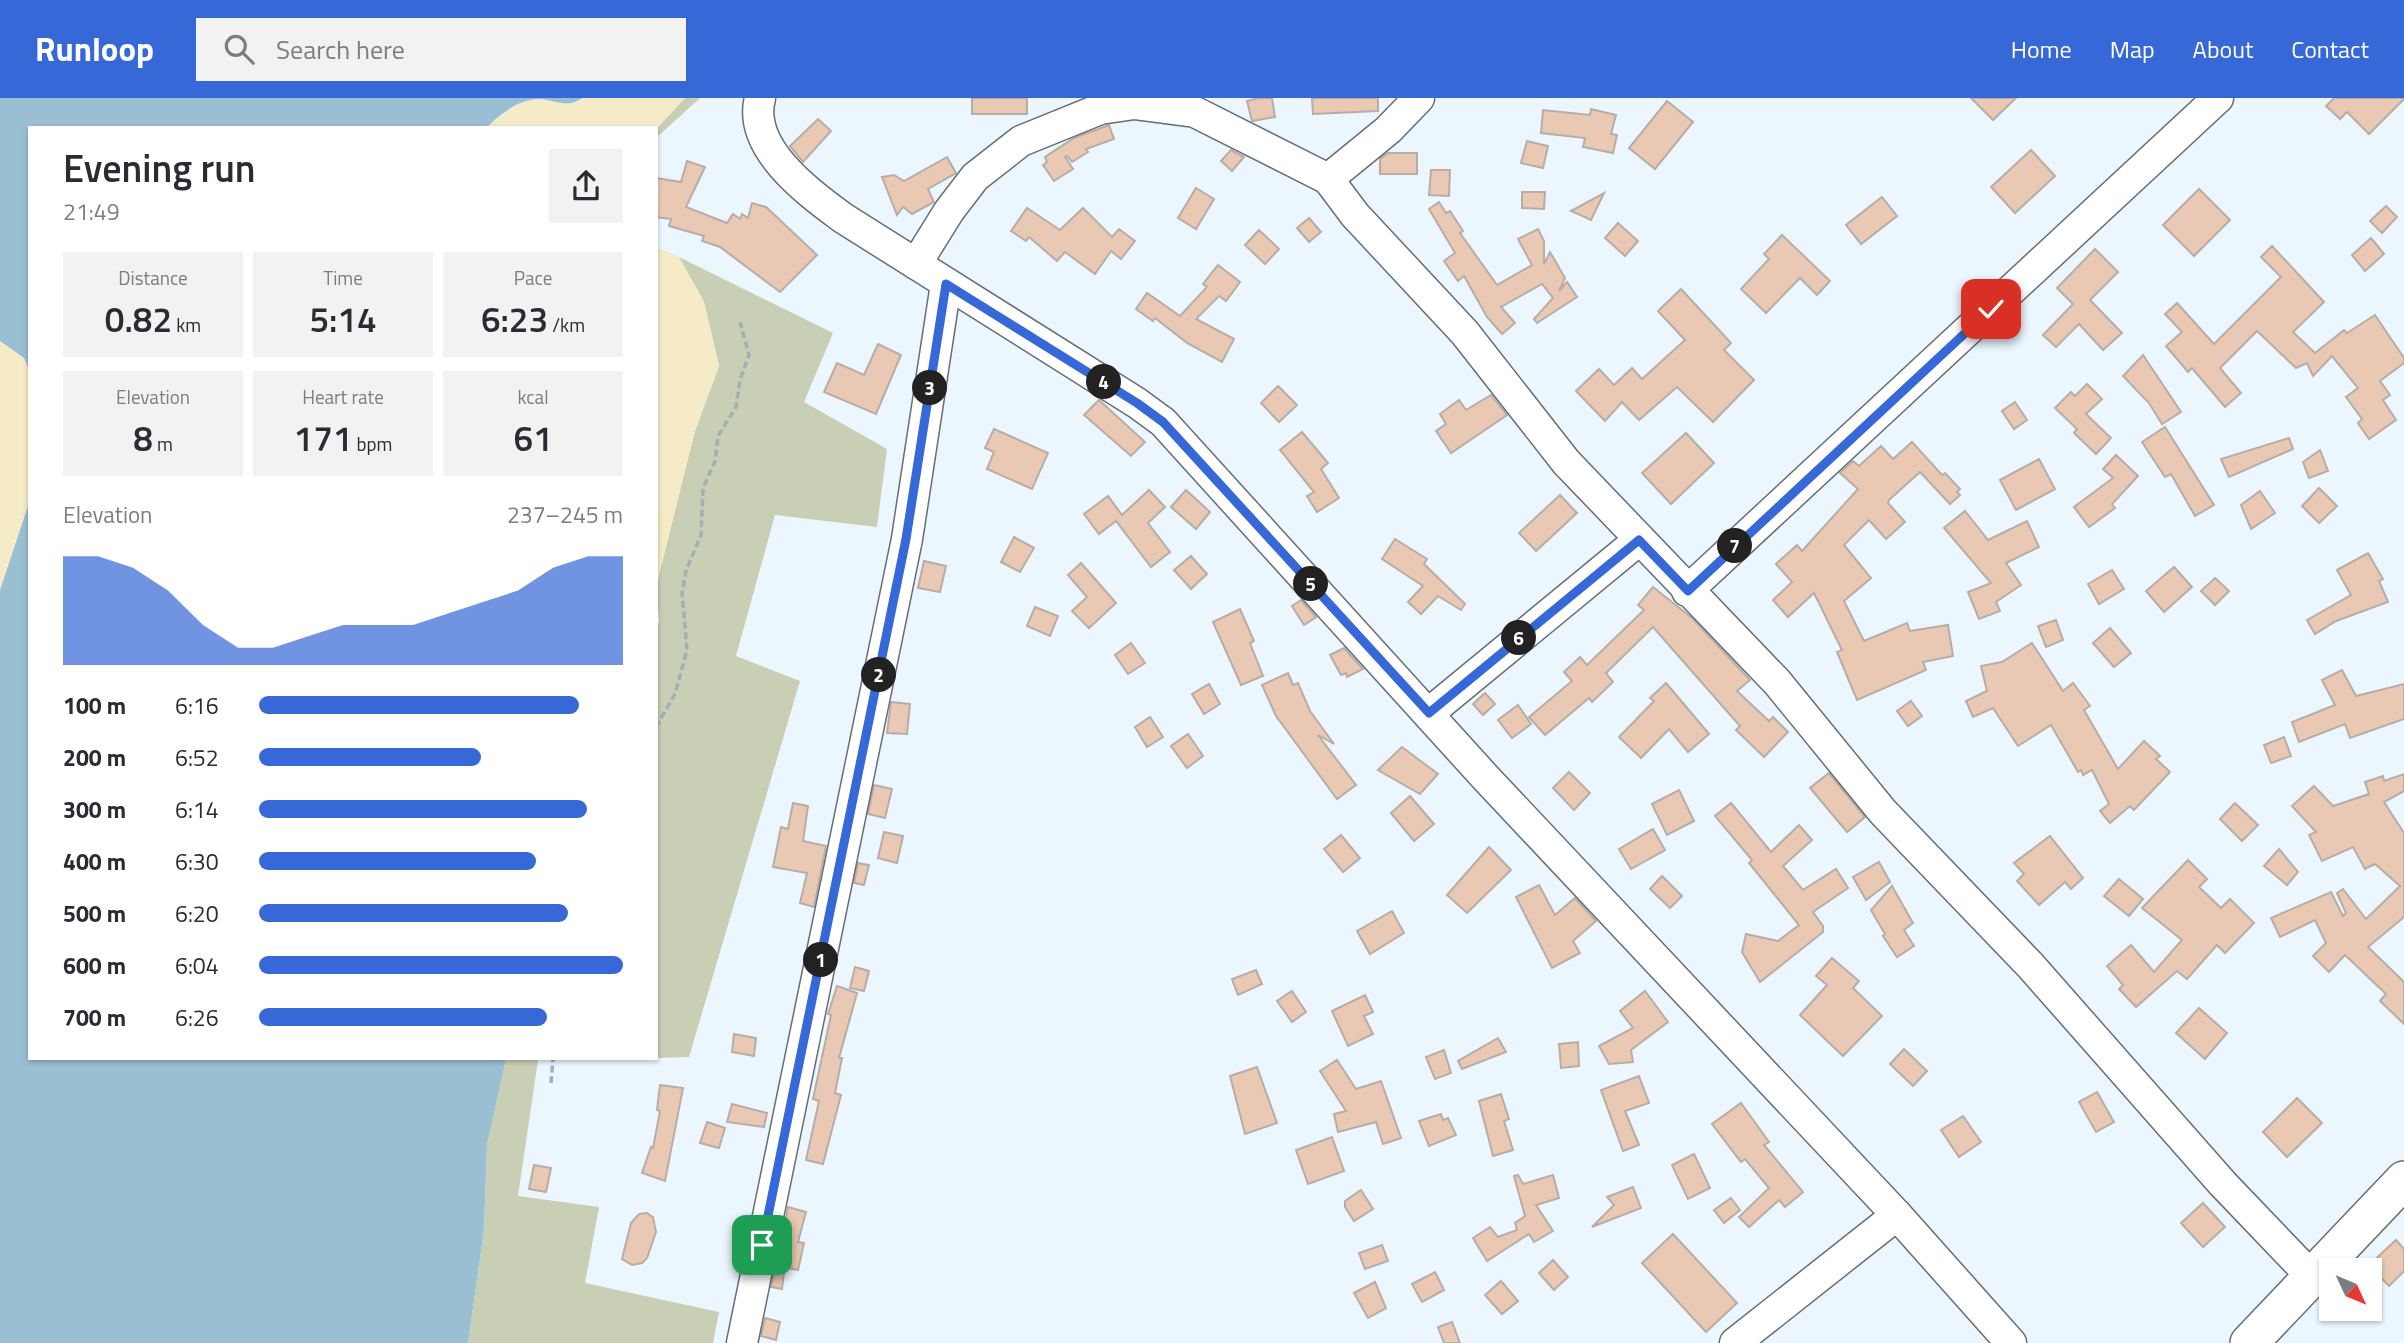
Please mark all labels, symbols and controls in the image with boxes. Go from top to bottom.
search box [196,18,686,81]
text: Runloop [35,24,154,74]
icon: search [220,30,258,68]
text: Search here [276,30,405,69]
text: Home [2011,31,2072,67]
text: Map [2110,31,2155,67]
text: About [2193,31,2253,67]
text: Contact [2291,31,2369,67]
text: Evening run [63,139,256,197]
button: share [549,149,623,223]
text: 21:49 [63,194,120,229]
text: Distance [118,263,188,292]
text: Time [323,263,363,292]
text: Pace [514,263,552,292]
pin [1961,279,2021,339]
icon: check [1972,290,2010,328]
text: 0.82 [105,292,172,346]
text: 5:14 [309,292,377,346]
text: 6:23 [481,292,548,346]
text: km [172,310,201,339]
text: /km [548,310,585,339]
pin: 4 [1086,364,1122,400]
text: 4 [1098,367,1109,396]
pin: 3 [912,370,948,406]
text: 3 [924,373,935,402]
text: Elevation [116,382,190,411]
text: Heart rate [302,382,384,411]
text: kcal [517,382,549,411]
text: 8 [133,411,153,465]
text: 171 [294,411,352,465]
text: 61 [513,411,553,465]
text: m [153,429,173,458]
text: bpm [352,429,392,458]
text: Elevation [63,497,152,532]
text: 237–245 m [507,497,623,532]
pin: 7 [1718,528,1752,564]
text: 7 [1729,531,1740,560]
pin: 5 [1294,566,1328,602]
text: 5 [1305,569,1316,598]
pin: 6 [1502,620,1536,656]
text: 6 [1513,623,1524,652]
pin: 2 [862,658,896,692]
text: 2 [873,660,884,689]
text: 100 m [63,688,126,723]
text: 6:16 [175,688,219,723]
text: 200 m [63,740,126,775]
text: 6:52 [175,740,219,775]
text: 300 m [63,792,126,827]
text: 6:14 [175,792,219,827]
text: 400 m [63,844,126,879]
text: 6:30 [175,844,219,879]
text: 500 m [63,896,126,931]
text: 6:20 [175,896,219,931]
pin: 1 [804,942,838,978]
text: 1 [815,945,826,974]
text: 600 m [63,948,126,983]
text: 6:04 [175,948,219,983]
text: 700 m [63,1000,126,1035]
text: 6:26 [175,1000,219,1035]
pin [732,1215,792,1275]
icon: arrive [743,1226,781,1264]
north arrow [2319,1258,2382,1321]
map controls [2319,1258,2382,1321]

